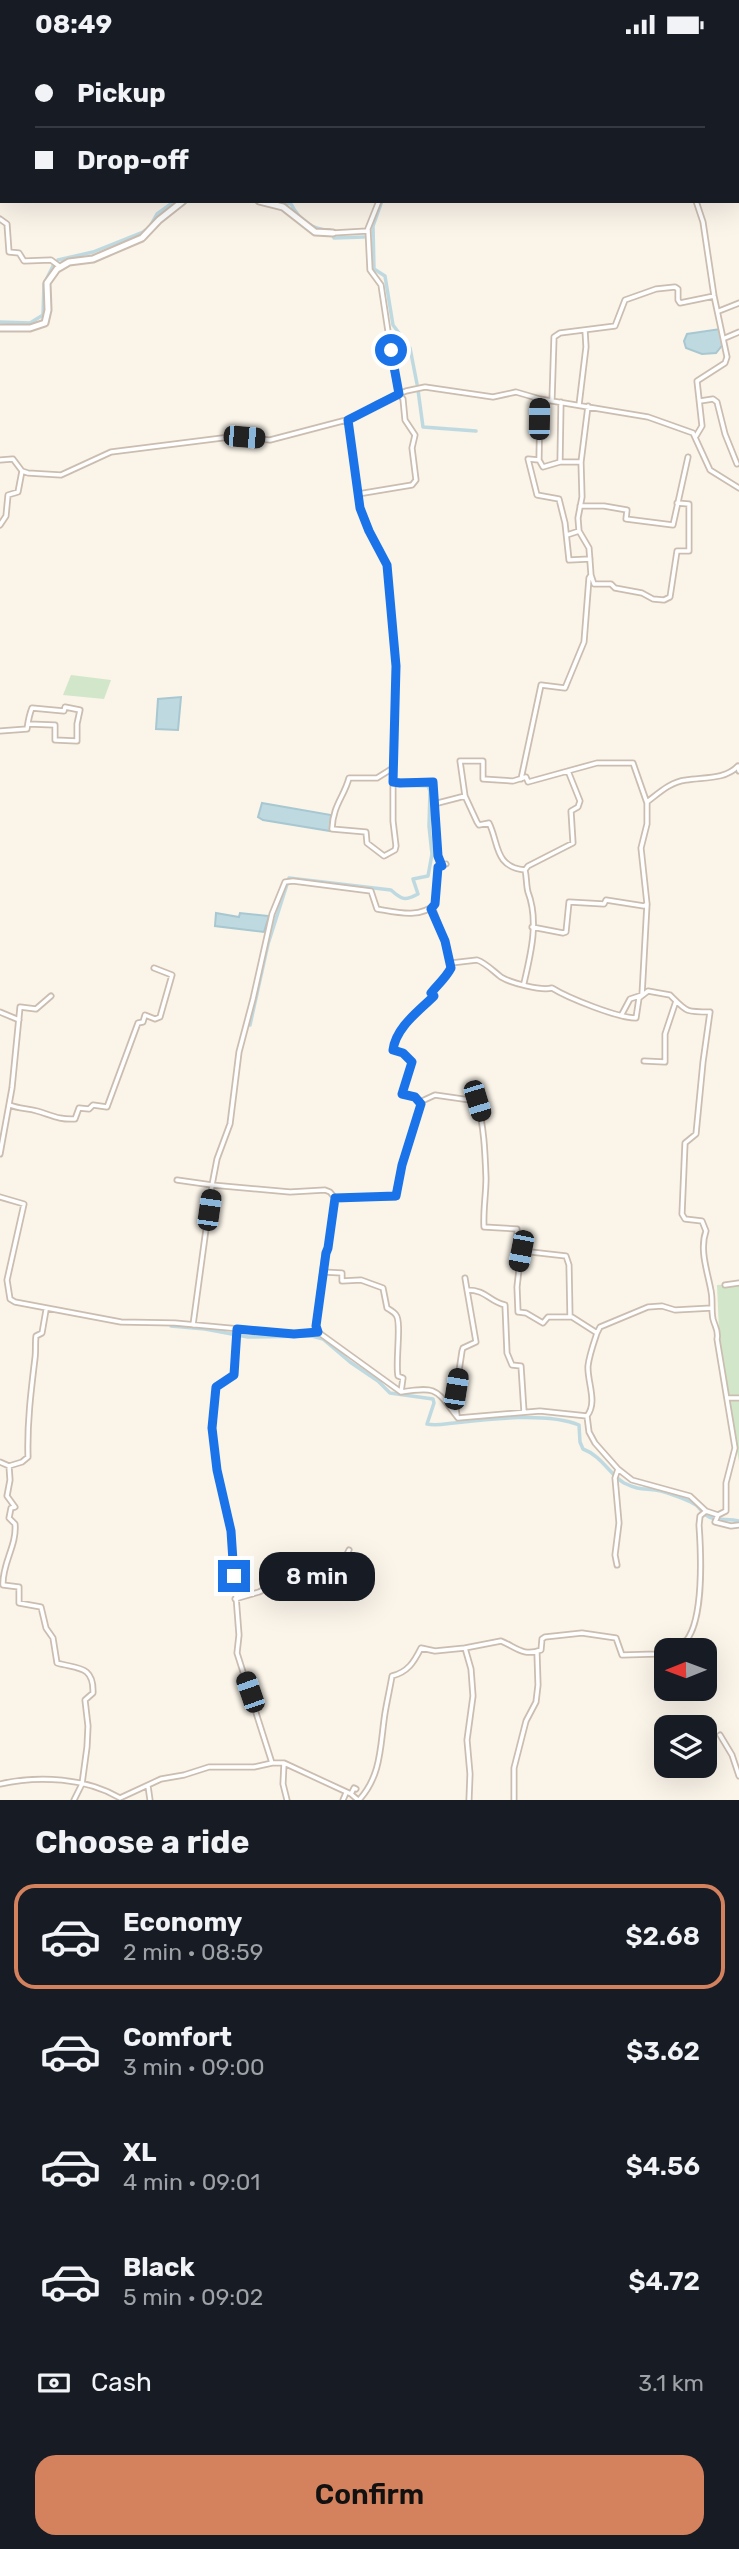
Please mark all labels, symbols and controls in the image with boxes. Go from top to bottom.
text: 08:49 [35,9,112,40]
text: Pickup [77,78,166,109]
text: Drop-off [77,145,189,176]
route start [375,334,407,366]
car [529,398,550,440]
car [223,425,266,449]
car [461,1078,494,1124]
car [196,1188,223,1232]
car [507,1228,536,1274]
car [443,1367,470,1411]
callout: 8 min [258,1551,374,1601]
route end [218,1560,250,1592]
text: 8 min [286,1562,348,1590]
north arrow [654,1638,718,1701]
map controls [654,1638,717,1778]
car [234,1669,267,1715]
button: layers [654,1715,717,1778]
text: Choose a ride [35,1823,249,1861]
icon: car [39,1905,102,1968]
text: Economy [123,1907,242,1938]
text: $2.68 [626,1921,700,1952]
text: 2 min · 08:59 [123,1938,263,1966]
icon: car [39,2020,102,2083]
text: Comfort [123,2022,232,2053]
text: $3.62 [626,2036,700,2067]
text: 3 min · 09:00 [123,2053,265,2081]
icon: car [39,2135,102,2198]
text: XL [123,2137,156,2168]
text: $4.56 [626,2151,700,2182]
text: 4 min · 09:01 [123,2168,260,2196]
icon: car [39,2250,102,2313]
text: Black [123,2252,195,2283]
text: $4.72 [628,2266,700,2297]
text: 5 min · 09:02 [123,2283,263,2311]
icon: cash [35,2364,73,2402]
text: Cash [91,2367,152,2398]
text: 3.1 km [638,2369,704,2397]
button: Confirm [35,2455,704,2535]

